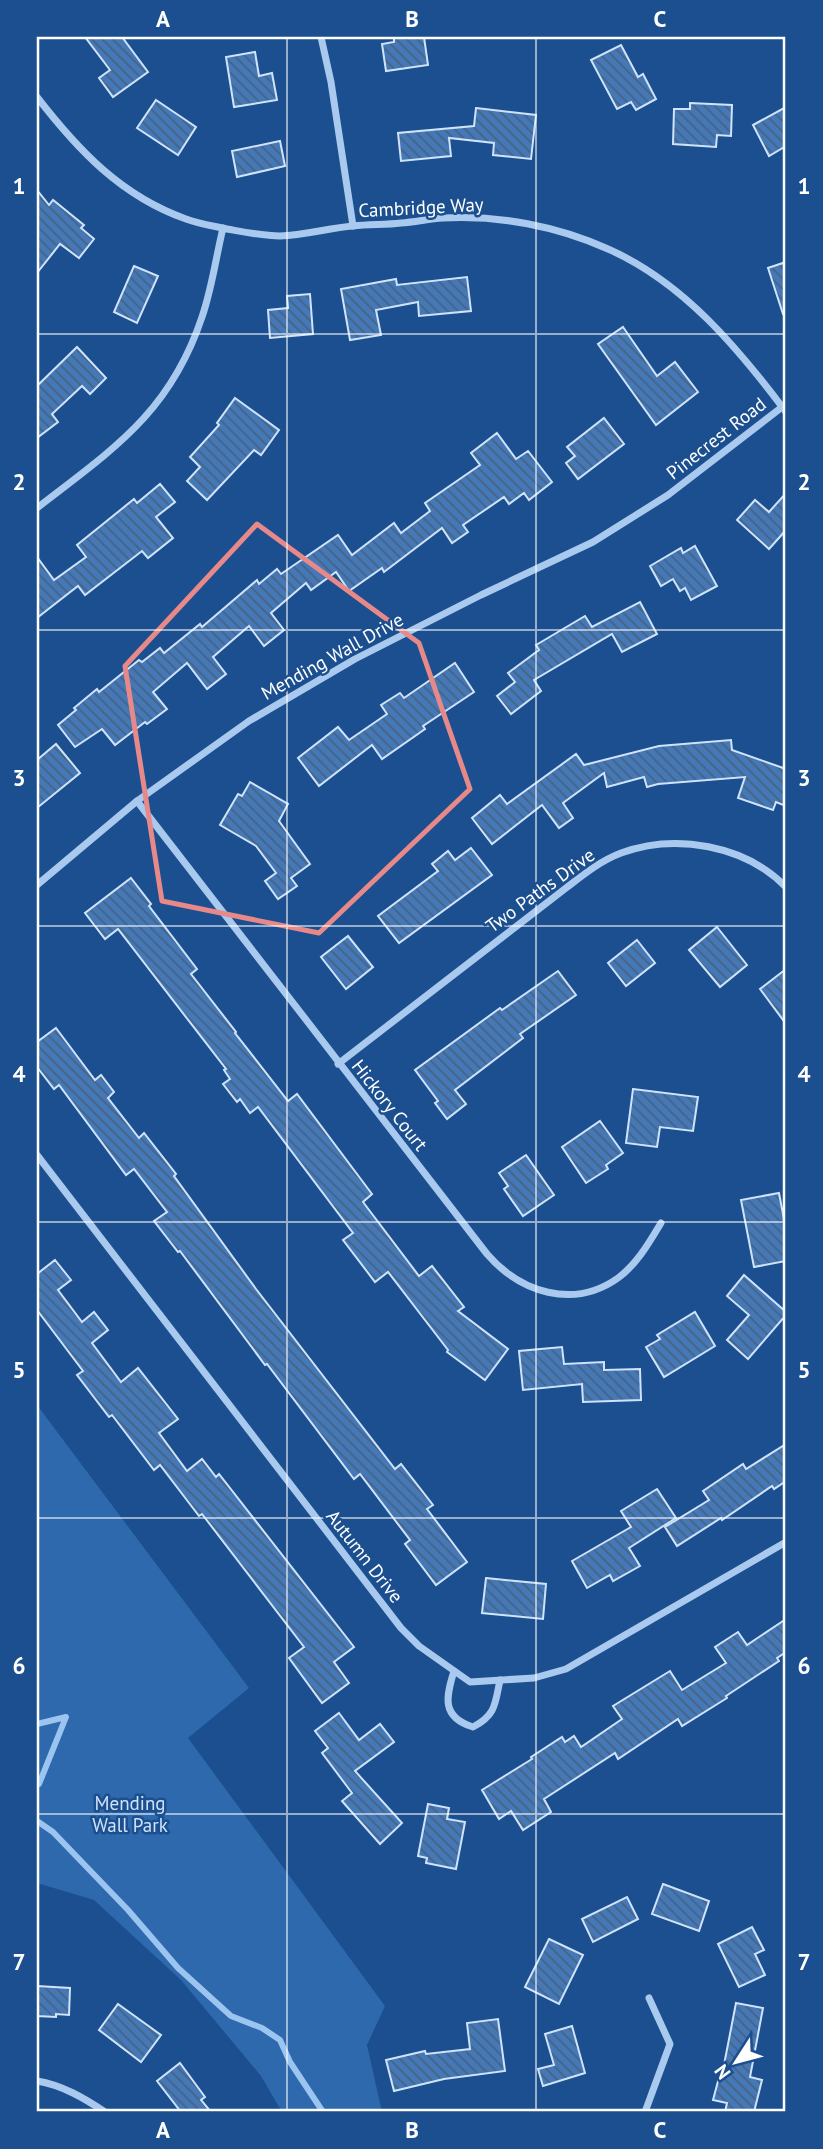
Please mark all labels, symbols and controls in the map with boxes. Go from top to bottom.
text: A [156,4,170,33]
text: B [405,4,419,33]
text: C [654,4,667,33]
text: 1 [12,171,26,200]
text: 1 [797,171,811,200]
street label: Cambridge Way [358,192,484,222]
street label: Pinecrest Road [661,392,771,484]
text: 2 [12,467,26,496]
text: 2 [797,467,811,496]
street label: Mending Wall Drive [257,607,407,705]
text: 3 [12,763,26,792]
text: 3 [797,763,811,792]
street label: Two Paths Drive [481,842,599,938]
street label: Hickory Court [347,1055,433,1156]
text: 4 [12,1059,26,1088]
text: 4 [797,1059,811,1088]
text: 5 [12,1355,26,1384]
text: 5 [797,1355,811,1384]
street label: Autumn Drive [321,1505,409,1607]
text: 6 [12,1651,26,1680]
text: 6 [797,1651,811,1680]
park label: Mending Wall Park [92,1791,168,1837]
text: 7 [12,1947,26,1976]
text: 7 [797,1947,811,1976]
north arrow [700,2026,770,2096]
text: N [709,2060,736,2084]
text: A [156,2115,170,2144]
text: B [405,2115,419,2144]
text: C [654,2115,667,2144]

